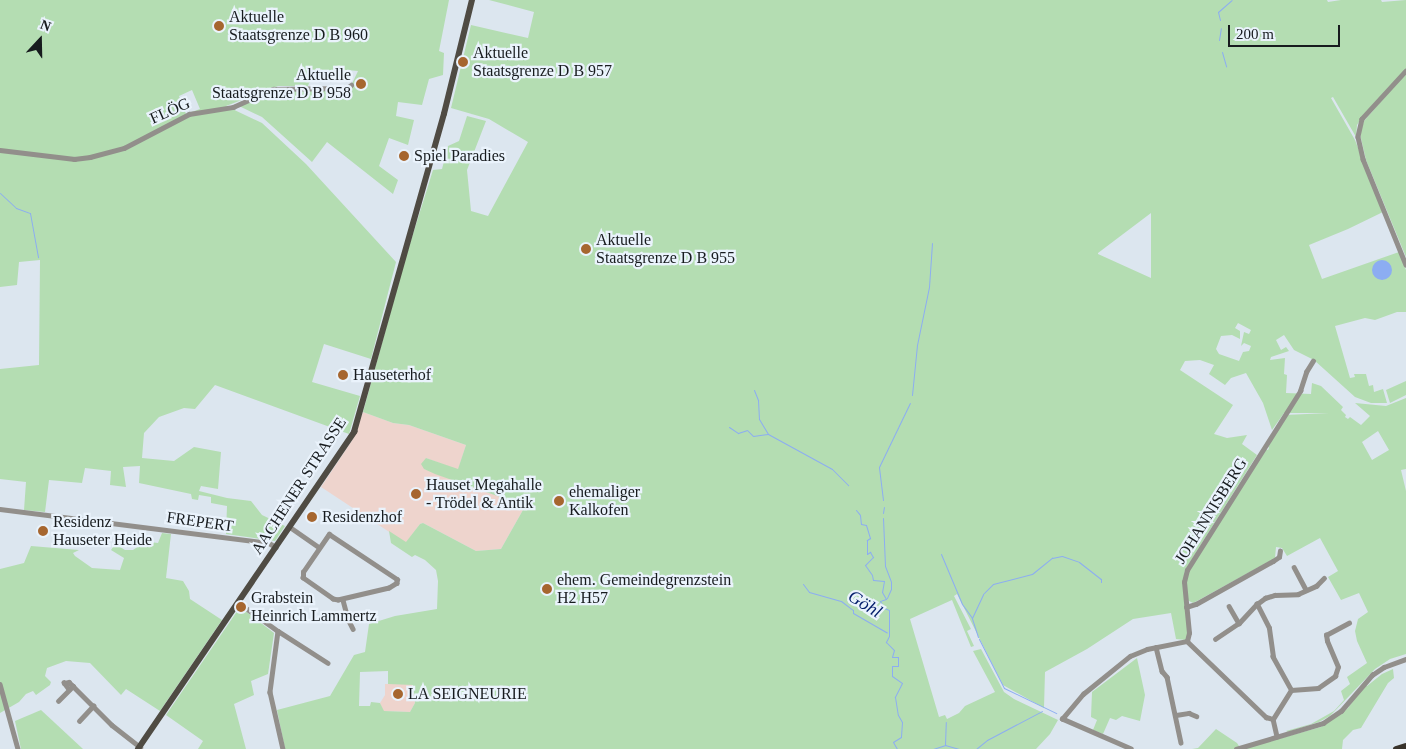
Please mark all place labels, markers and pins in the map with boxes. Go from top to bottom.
place label: Aktuelle Staatsgrenze D B 960 [229,7,368,45]
marker: Aktuelle Staatsgrenze D B 960 [213,20,225,32]
place label: Aktuelle Staatsgrenze D B 957 [473,43,612,81]
marker: Aktuelle Staatsgrenze D B 957 [457,56,469,68]
place label: Aktuelle Staatsgrenze D B 958 [212,65,351,103]
marker: Aktuelle Staatsgrenze D B 958 [355,78,367,90]
place label: Spiel Paradies [414,146,505,166]
marker: Spiel Paradies [398,150,410,162]
place label: Aktuelle Staatsgrenze D B 955 [596,230,735,268]
marker: Aktuelle Staatsgrenze D B 955 [580,243,592,255]
place label: Hauseterhof [353,365,431,385]
marker: Hauseterhof [337,369,349,381]
place label: Hauset Megahalle - Trödel & Antik [426,475,542,513]
place label: ehemaliger Kalkofen [569,482,640,520]
marker: Hauset Megahalle - Trödel & Antik [410,488,422,500]
marker: ehemaliger Kalkofen [553,495,565,507]
place label: Residenzhof [322,507,402,527]
marker: Residenzhof [306,511,318,523]
place label: Residenz Hauseter Heide [53,512,152,550]
marker: Residenz Hauseter Heide [37,525,49,537]
place label: ehem. Gemeindegrenzstein H2 H57 [557,570,731,608]
marker: ehem. Gemeindegrenzstein H2 H57 [541,583,553,595]
place label: Grabstein Heinrich Lammertz [251,588,377,626]
marker: Grabstein Heinrich Lammertz [235,601,247,613]
place label: LA SEIGNEURIE [408,684,528,704]
marker: LA SEIGNEURIE [392,688,404,700]

